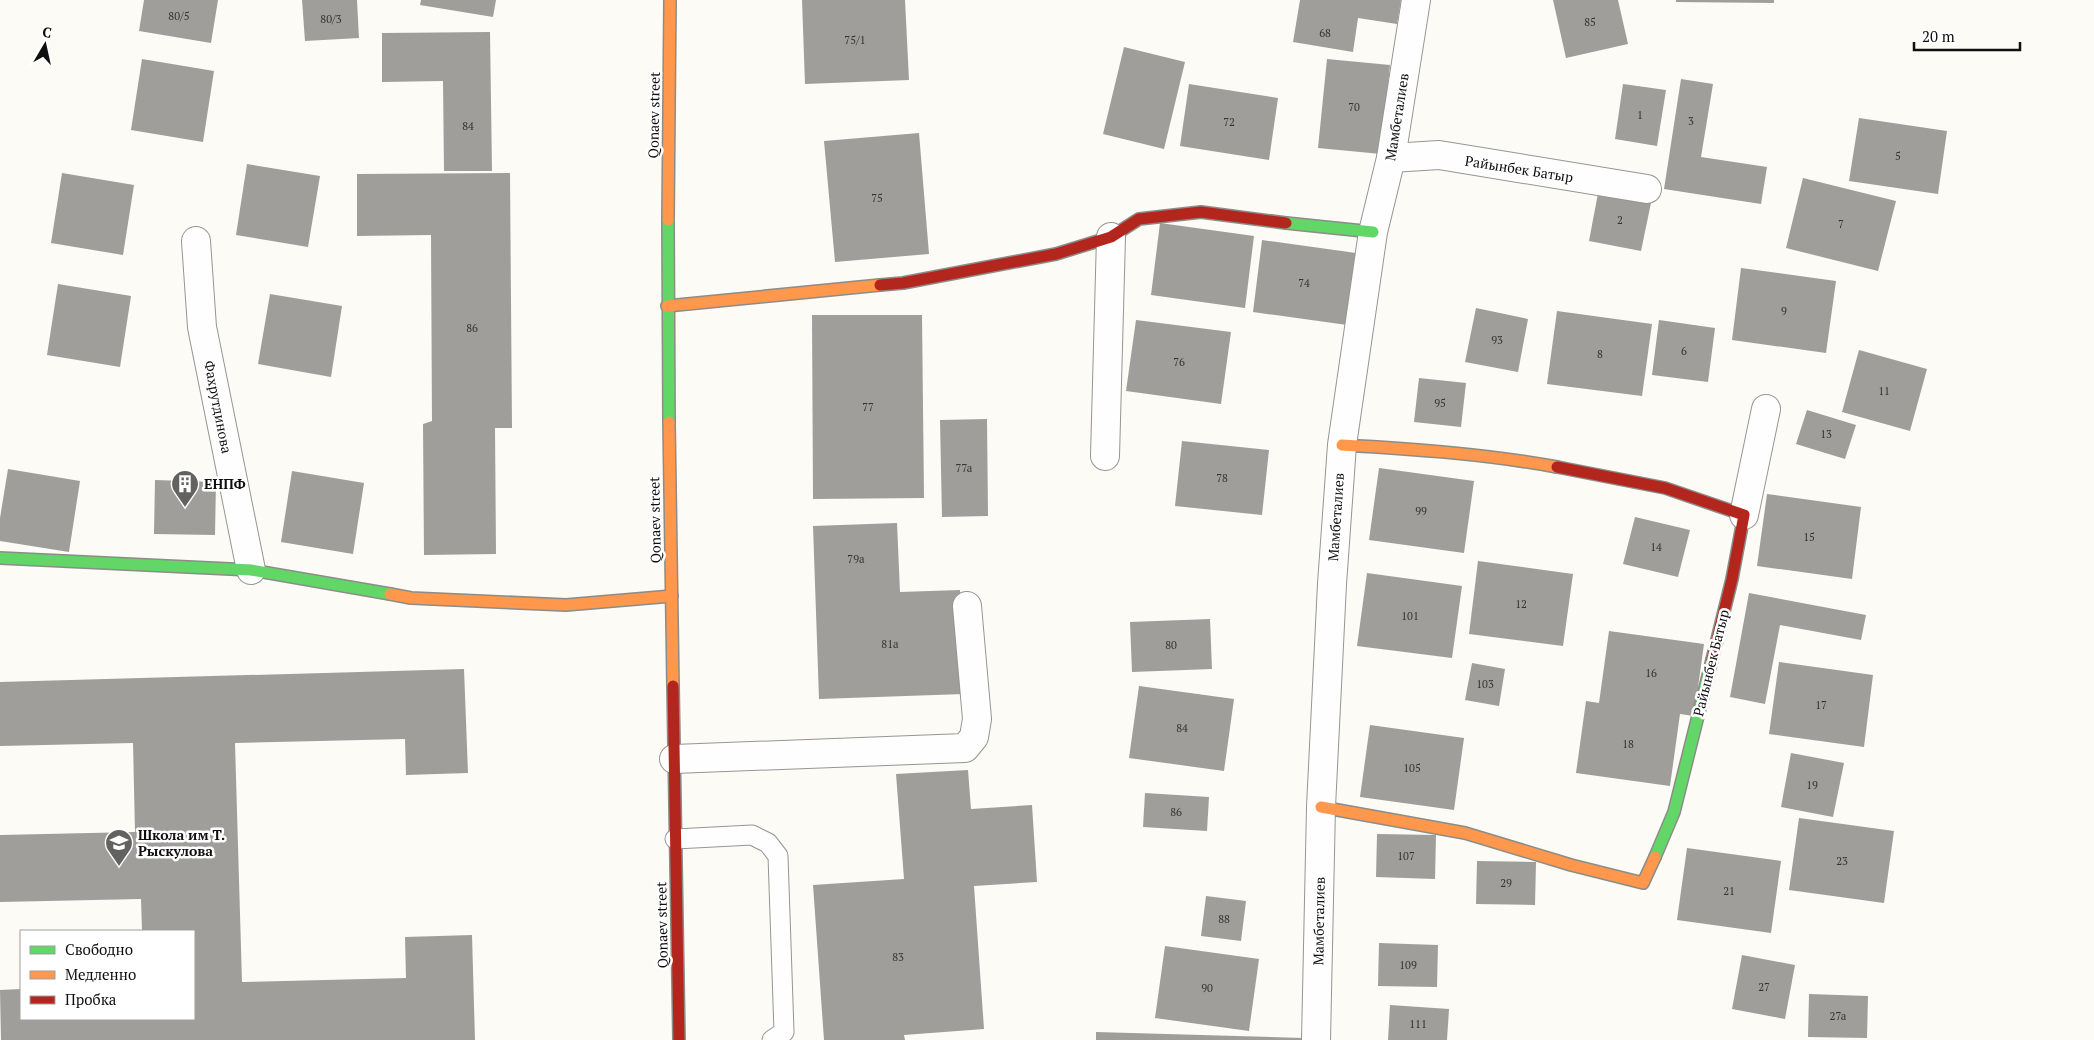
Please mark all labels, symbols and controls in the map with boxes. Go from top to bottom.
house number: 80/5 [168,9,190,23]
house number: 80/3 [320,12,342,26]
house number: 85 [1584,15,1596,29]
north arrow [20,20,70,70]
scale bar [1914,20,2020,52]
text: С [41,22,53,42]
house number: 68 [1319,26,1331,40]
text: 20 m [1922,26,1955,46]
house number: 75/1 [844,33,866,47]
street label: Qonaev street [643,71,664,159]
street label: Мамбеталиев [1380,72,1413,162]
house number: 70 [1348,100,1360,114]
house number: 1 [1637,108,1643,122]
house number: 3 [1688,114,1694,128]
house number: 72 [1223,115,1235,129]
house number: 84 [462,119,474,133]
house number: 5 [1895,149,1901,163]
street label: Райынбек Батыр [1464,151,1575,186]
house number: 75 [871,191,883,205]
house number: 2 [1617,213,1623,227]
house number: 7 [1838,217,1844,231]
house number: 74 [1298,276,1310,290]
house number: 9 [1781,304,1787,318]
house number: 86 [466,321,478,335]
house number: 93 [1491,333,1503,347]
house number: 6 [1681,344,1687,358]
house number: 8 [1597,347,1603,361]
house number: 76 [1173,355,1185,369]
street label: Фахрутдинова [200,359,237,455]
house number: 11 [1878,384,1890,398]
house number: 95 [1434,396,1446,410]
house number: 77 [862,400,874,414]
house number: 13 [1820,427,1832,441]
house number: 77а [956,461,973,475]
building icon: ЕНПФ [170,469,200,508]
house number: 78 [1216,471,1228,485]
street label: Мамбеталиев [1323,472,1348,562]
place label: ЕНПФ [204,474,246,493]
street label: Qonaev street [644,476,665,564]
house number: 99 [1415,504,1427,518]
house number: 15 [1803,530,1815,544]
house number: 14 [1650,540,1662,554]
house number: 79а [847,552,865,566]
house number: 12 [1515,597,1527,611]
street label: Райынбек Батыр [1688,607,1733,718]
house number: 101 [1401,609,1419,623]
house number: 81а [881,637,899,651]
house number: 80 [1165,638,1177,652]
house number: 16 [1645,666,1657,680]
house number: 103 [1476,677,1494,691]
house number: 17 [1815,698,1827,712]
house number: 84 [1176,721,1188,735]
house number: 18 [1622,737,1634,751]
house number: 105 [1403,761,1421,775]
house number: 19 [1806,778,1818,792]
house number: 86 [1170,805,1182,819]
place label: Школа им Т. Рыскулова [138,825,225,860]
school or university icon: Школа им Т. Рыскулова [104,828,134,867]
house number: 107 [1397,849,1415,863]
house number: 23 [1836,854,1848,868]
street label: Мамбеталиев [1308,876,1329,966]
house number: 29 [1500,876,1512,890]
street label: Qonaev street [651,881,672,969]
house number: 21 [1723,884,1735,898]
house number: 88 [1218,912,1230,926]
legend [20,930,195,1020]
text: Свободно [65,939,133,959]
house number: 83 [892,950,904,964]
house number: 109 [1399,958,1417,972]
text: Медленно [65,964,136,984]
house number: 27 [1758,980,1770,994]
house number: 90 [1201,981,1213,995]
text: Пробка [65,989,117,1009]
house number: 27а [1830,1009,1847,1023]
house number: 111 [1409,1017,1427,1031]

